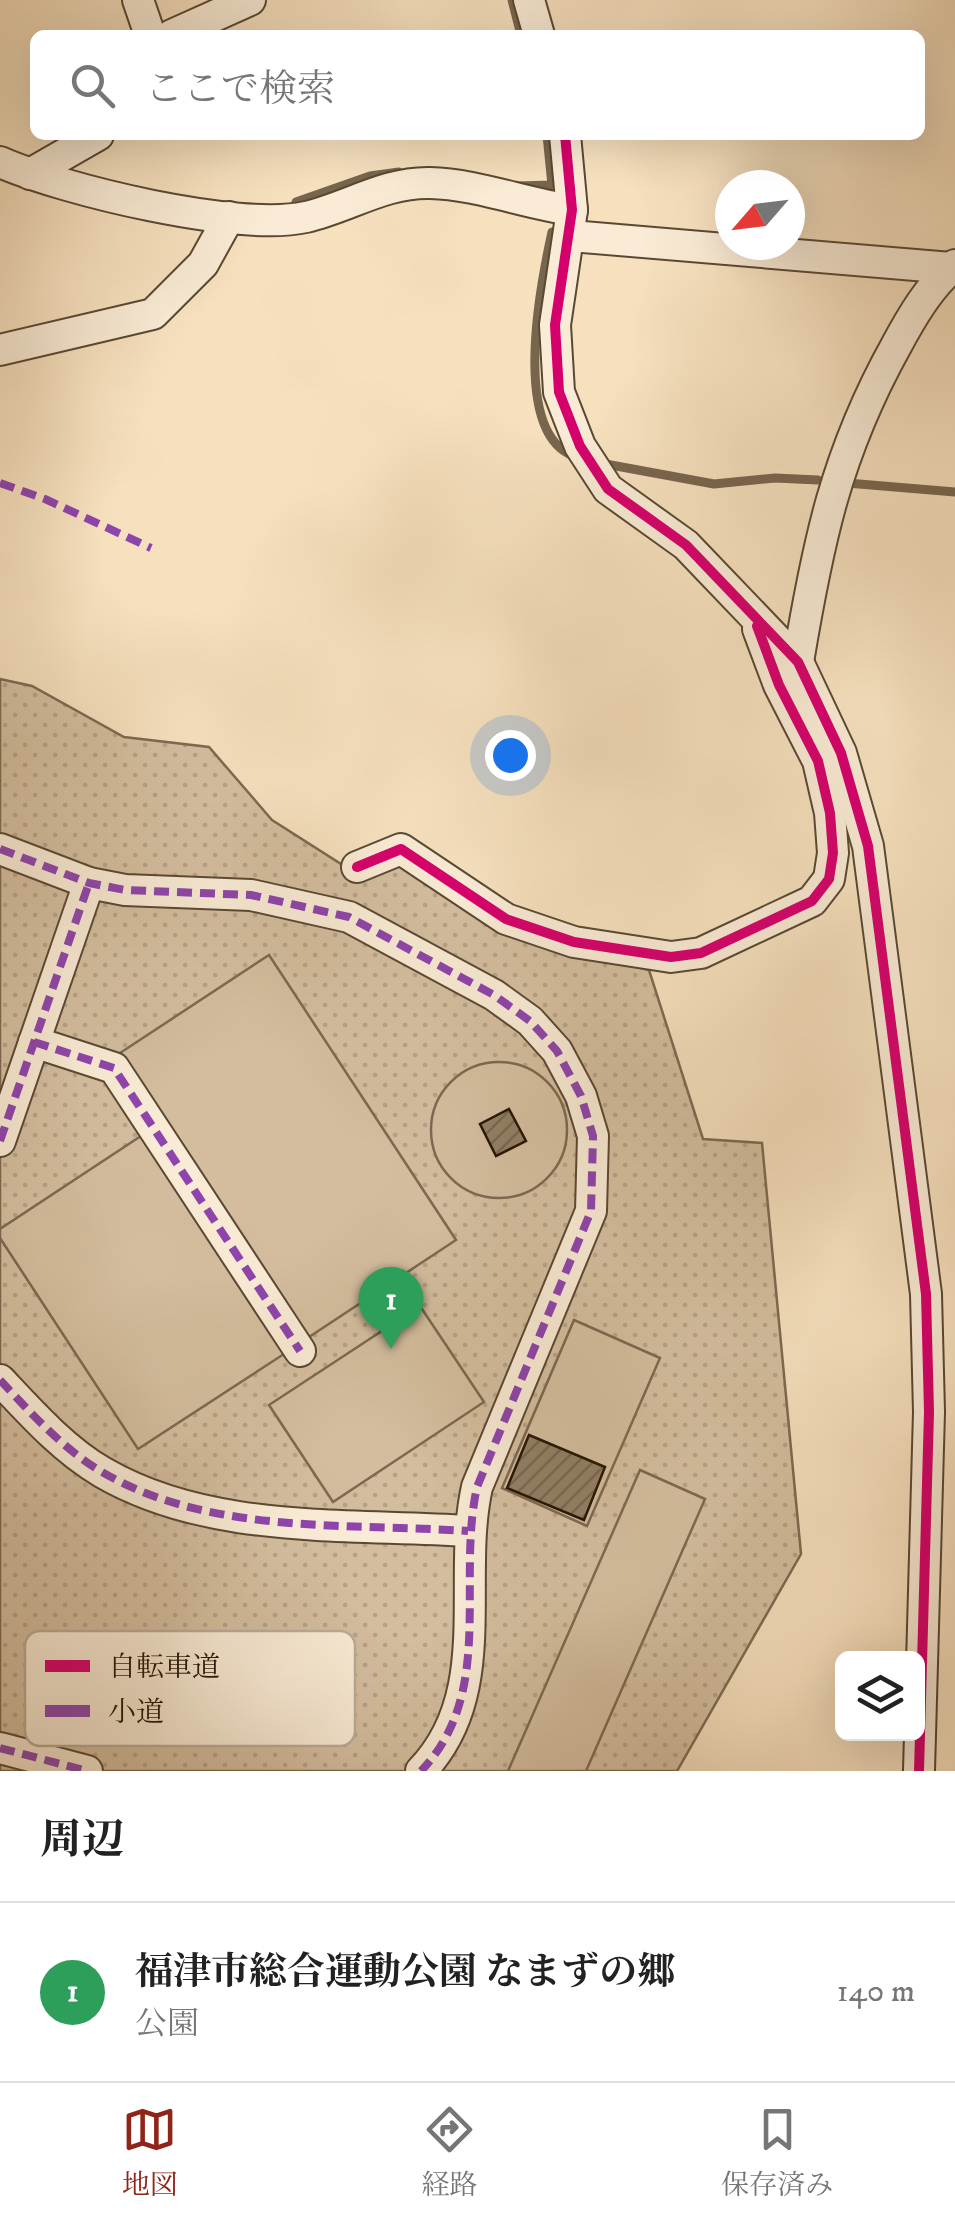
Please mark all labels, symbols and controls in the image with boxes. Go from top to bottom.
search box [30,30,925,140]
icon: search [65,58,120,113]
text: ここで検索 [145,66,335,114]
north arrow [715,170,805,260]
your location [485,730,536,781]
pin: 1 [358,1266,424,1349]
legend [25,1631,355,1746]
text: 自転車道 [108,1650,220,1685]
map controls [835,1651,925,1741]
button: layers [835,1651,925,1741]
text: 小道 [108,1695,164,1730]
text: 周辺 [40,1815,124,1867]
text: 福津市総合運動公園 なまずの郷 [135,1949,675,1997]
text: 1 [67,1972,78,2012]
text: 140 m [837,1972,915,2012]
text: 公園 [135,2005,199,2045]
tab: 地図 [122,2102,178,2203]
tab: 経路 [421,2102,477,2203]
tab: 保存済み [721,2102,833,2203]

